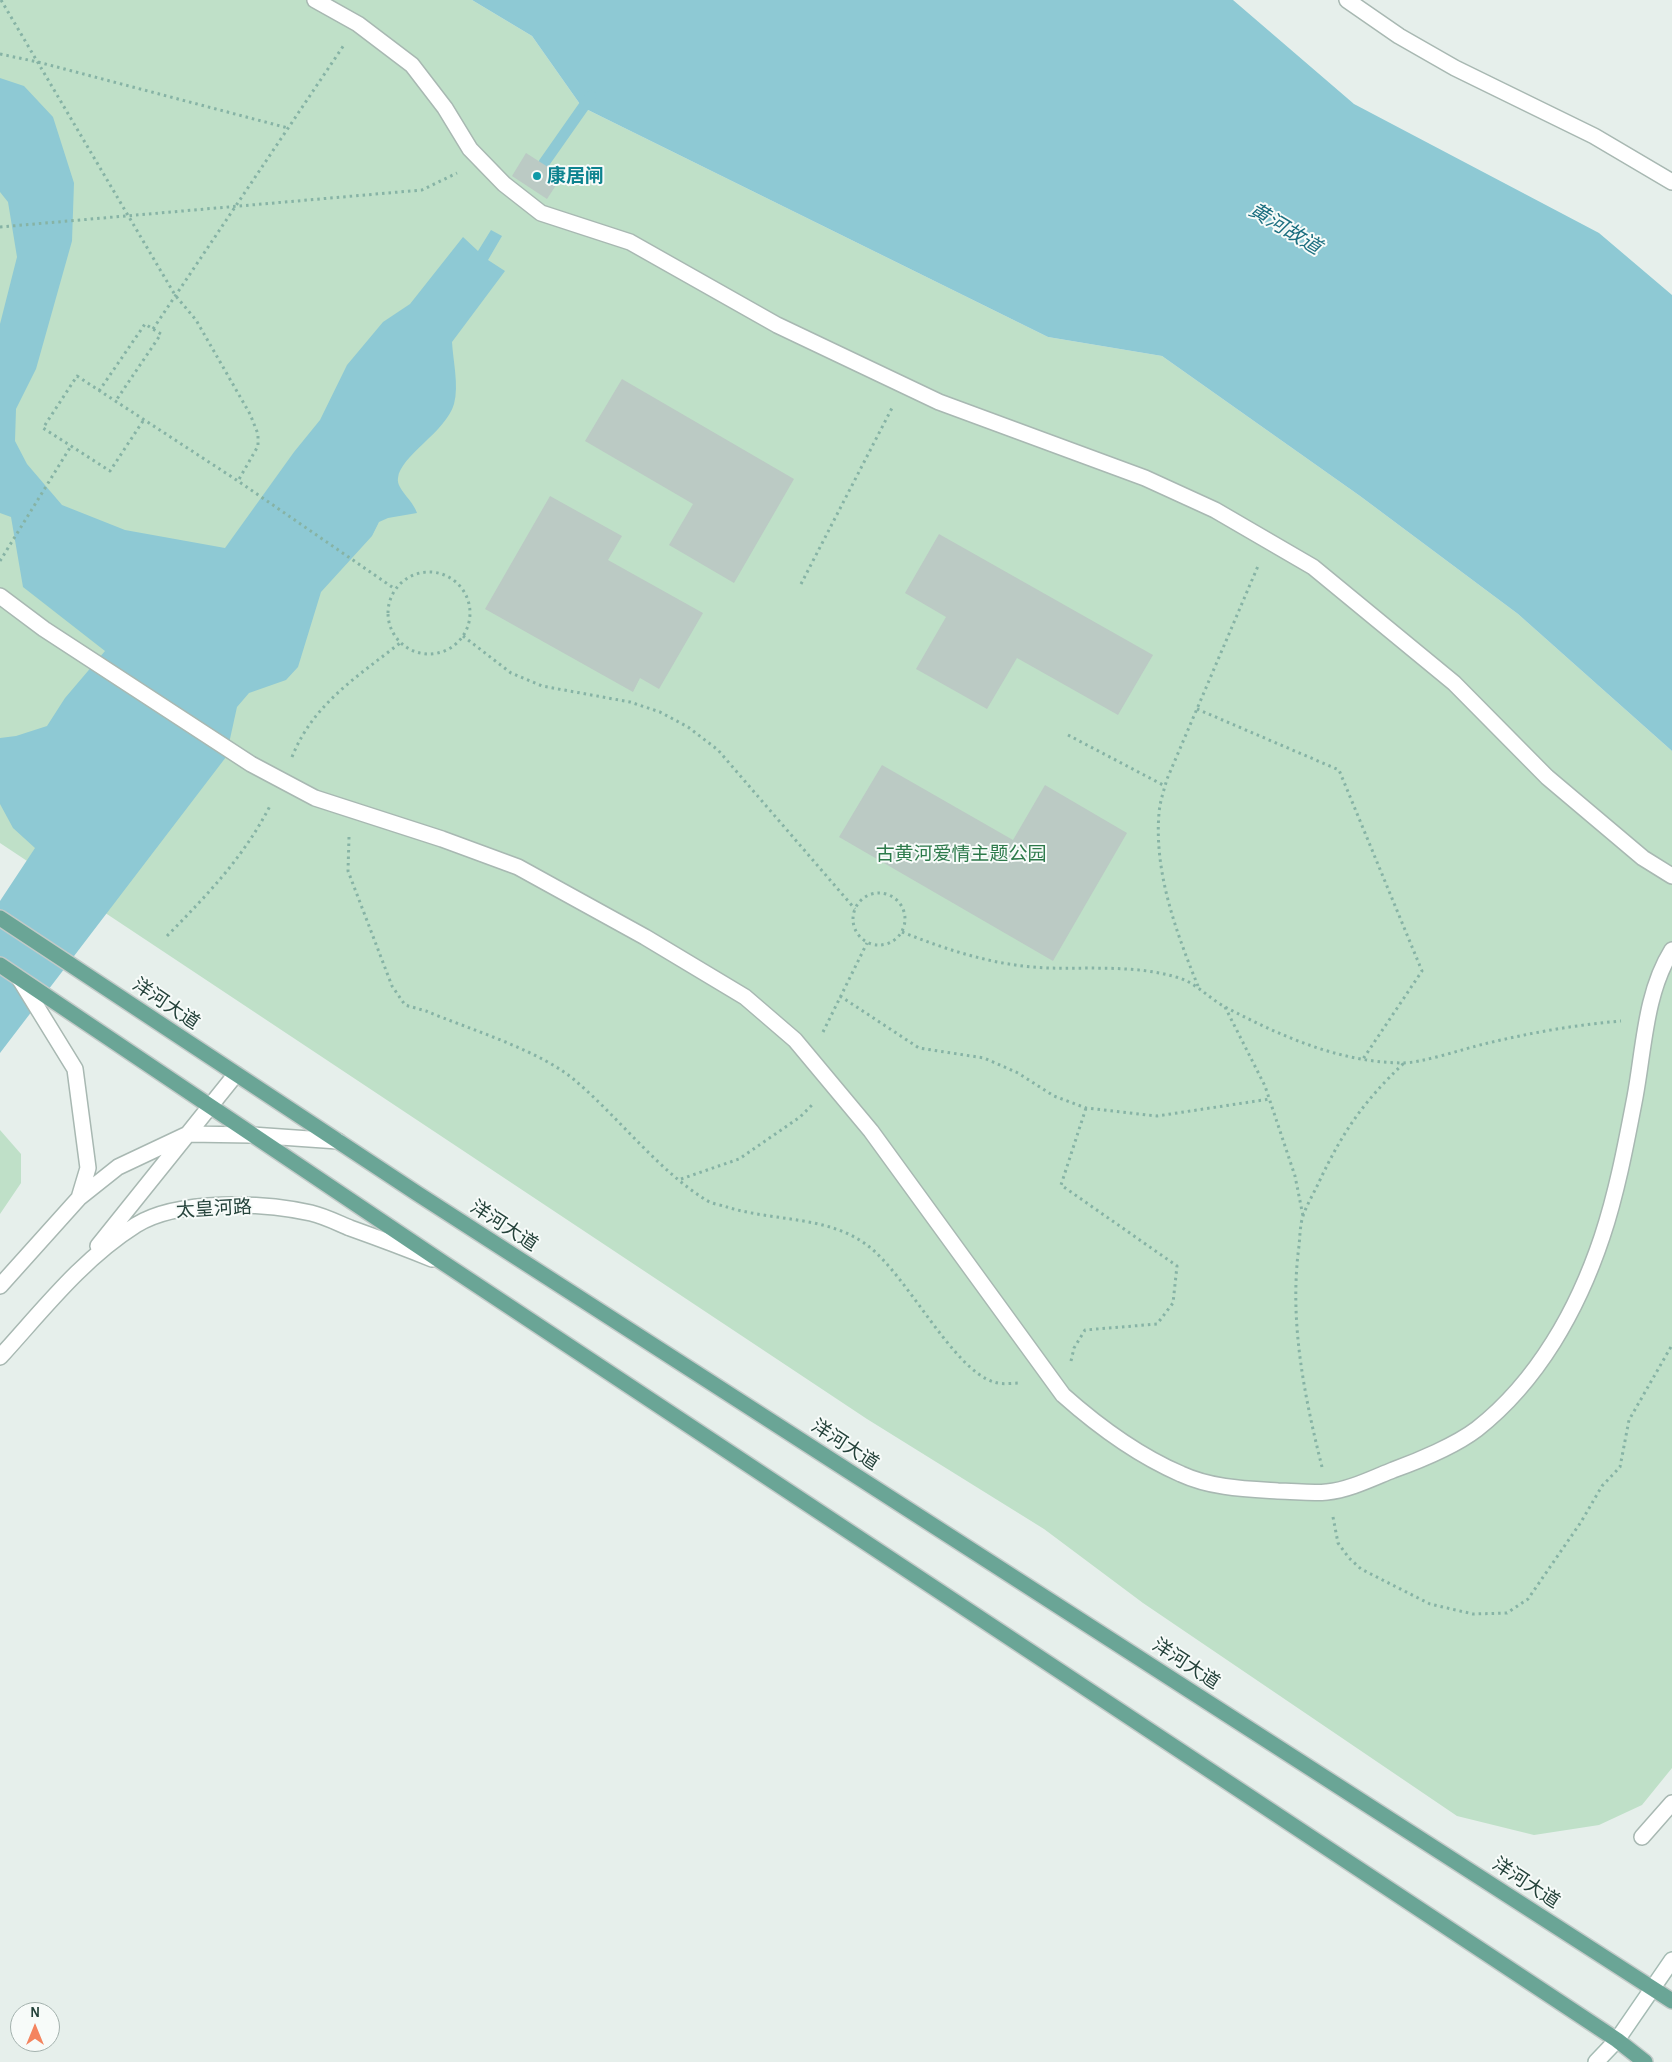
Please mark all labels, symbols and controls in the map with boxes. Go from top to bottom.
place label: 康居闸 [547,165,604,187]
marker: 康居闸 [531,170,543,182]
water label: 黄河故道 [1245,198,1325,260]
park label: 古黄河爱情主题公园 [876,843,1046,865]
street label: 洋河大道 [128,973,204,1035]
street label: 太皇河路 [175,1196,253,1222]
street label: 洋河大道 [466,1196,542,1256]
street label: 洋河大道 [807,1415,883,1475]
street label: 洋河大道 [1148,1634,1224,1694]
street label: 洋河大道 [1488,1853,1564,1913]
north arrow [10,2002,60,2052]
text: N [30,2006,40,2020]

